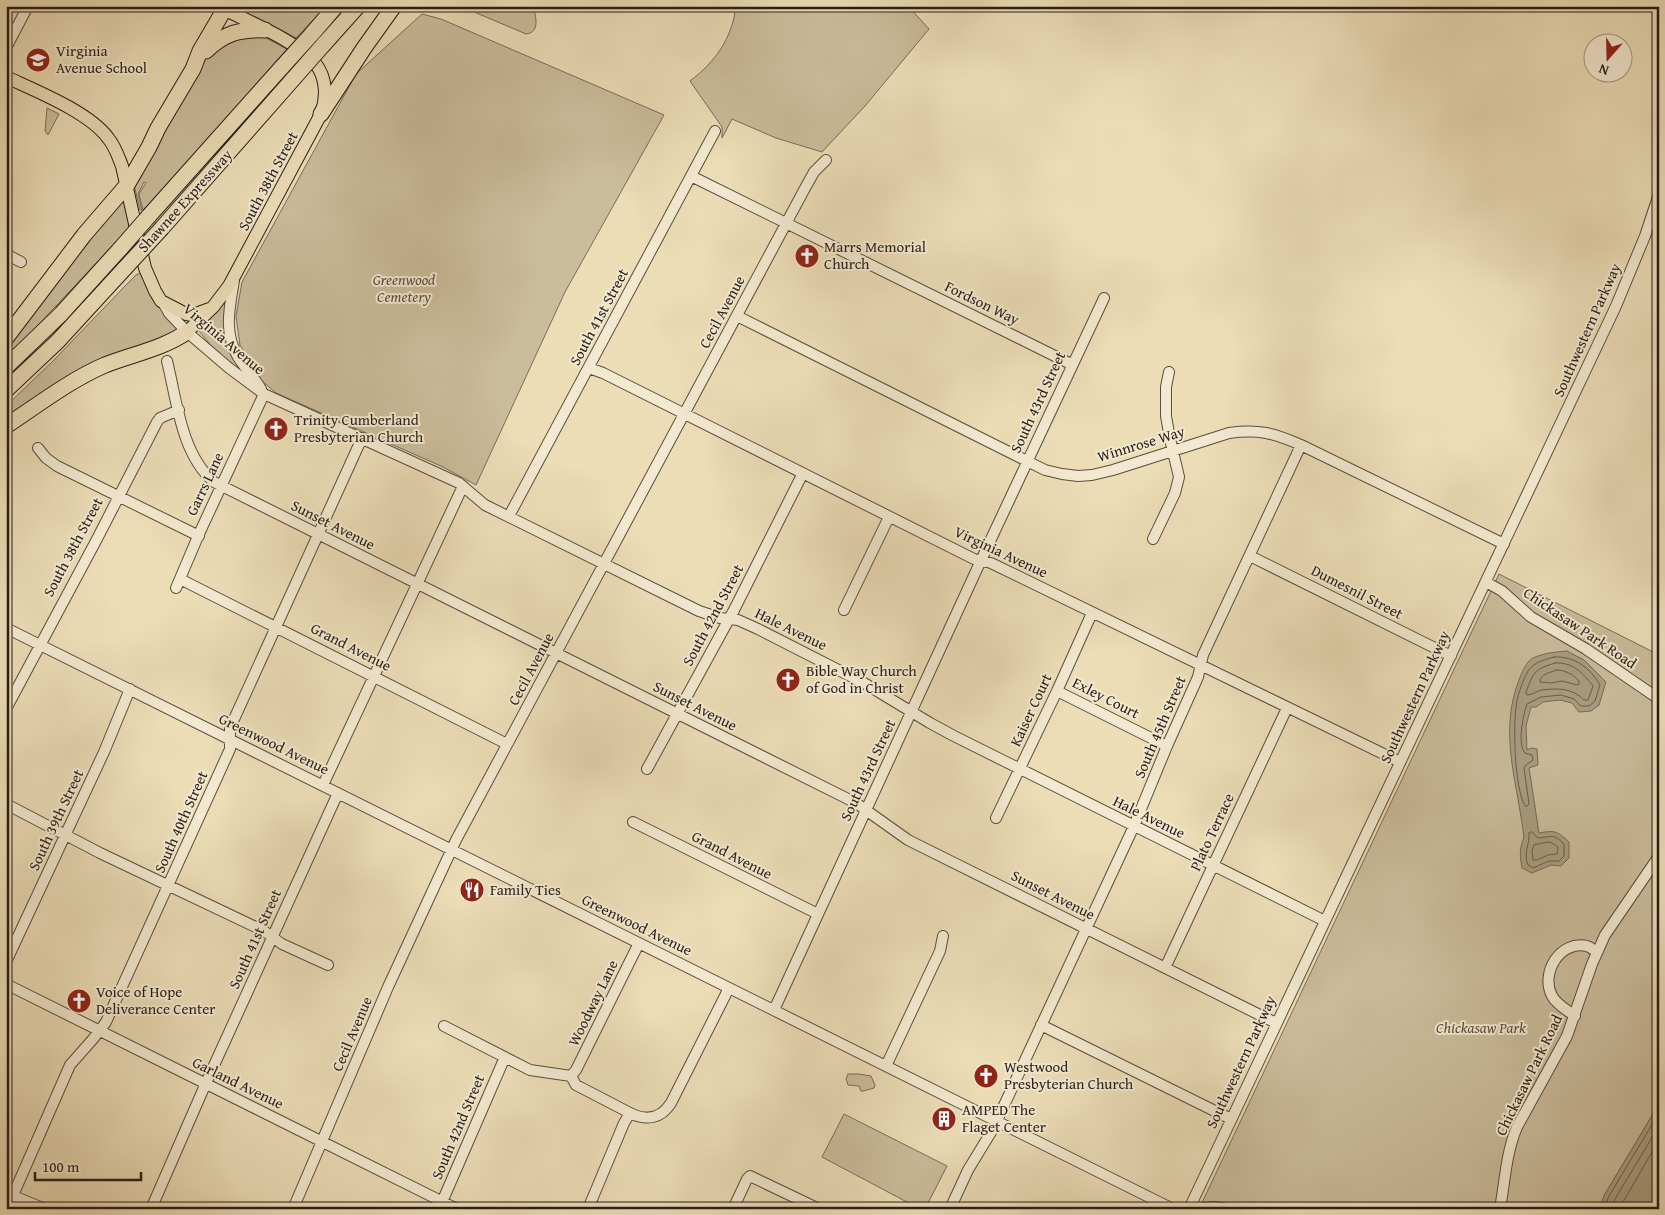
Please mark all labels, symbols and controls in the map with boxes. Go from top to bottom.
north arrow [1582,32,1632,82]
place label: Virginia Avenue School [56,40,147,78]
school or university icon: Virginia Avenue School [25,47,51,73]
text: N [1595,59,1611,81]
street label: South 38th Street [233,127,303,234]
street label: Shawnee Expressway [133,144,237,257]
place label: Marrs Memorial Church [824,236,926,274]
church icon: Marrs Memorial Church [794,243,820,269]
street label: Southwestern Parkway [1548,259,1626,400]
street label: South 41st Street [564,264,633,369]
park label: Greenwood Cemetery [373,269,435,307]
street label: Cecil Avenue [694,272,750,352]
street label: Fordson Way [941,275,1023,330]
street label: Virginia Avenue [179,298,270,379]
street label: South 43rd Street [1005,347,1071,456]
place label: Trinity Cumberland Presbyterian Church [294,409,424,447]
church icon: Trinity Cumberland Presbyterian Church [263,416,289,442]
street label: Winnrose Way [1095,420,1188,467]
street label: Garrs Lane [181,449,228,519]
street label: South 38th Street [38,493,108,600]
street label: Sunset Avenue [288,494,379,555]
street label: Virginia Avenue [951,521,1051,582]
street label: Dumesnil Street [1308,559,1407,624]
street label: South 42nd Street [677,560,749,669]
street label: Chickasaw Park Road [1520,582,1641,673]
street label: Hale Avenue [752,602,831,655]
street label: Grand Avenue [307,617,395,676]
street label: Southwestern Parkway [1375,626,1455,767]
street label: Cecil Avenue [503,629,559,709]
place label: Bible Way Church of God in Christ [806,660,917,698]
church icon: Bible Way Church of God in Christ [775,667,801,693]
street label: Kaiser Court [1005,669,1057,750]
street label: Exley Court [1069,672,1144,724]
street label: South 45th Street [1128,672,1191,781]
street label: Sunset Avenue [650,675,741,736]
street label: Greenwood Avenue [215,708,333,779]
street label: South 43rd Street [835,715,901,824]
street label: South 39th Street [23,765,89,874]
street label: South 40th Street [149,767,213,876]
street label: Hale Avenue [1110,790,1189,843]
street label: Plato Terrace [1184,790,1239,874]
street label: Grand Avenue [688,825,776,884]
street label: Sunset Avenue [1008,864,1099,925]
restaurant icon: Family Ties [459,877,485,903]
place label: Family Ties [490,879,561,900]
street label: South 41st Street [223,885,286,992]
street label: Greenwood Avenue [578,889,696,960]
street label: Woodway Lane [563,956,623,1049]
place label: Voice of Hope Deliverance Center [96,981,215,1019]
church icon: Voice of Hope Deliverance Center [66,988,92,1014]
street label: Southwestern Parkway [1201,991,1281,1132]
street label: Cecil Avenue [326,993,377,1075]
street label: Chickasaw Park Road [1490,1011,1567,1139]
park label: Chickasaw Park [1436,1017,1526,1038]
street label: Garland Avenue [189,1051,287,1114]
place label: Westwood Presbyterian Church [1004,1056,1134,1094]
church icon: Westwood Presbyterian Church [973,1063,999,1089]
street label: South 42nd Street [426,1070,489,1183]
place label: AMPED The Flaget Center [962,1099,1046,1137]
building icon: AMPED The Flaget Center [931,1106,957,1132]
scale bar [35,1150,141,1182]
text: 100 m [42,1156,80,1177]

